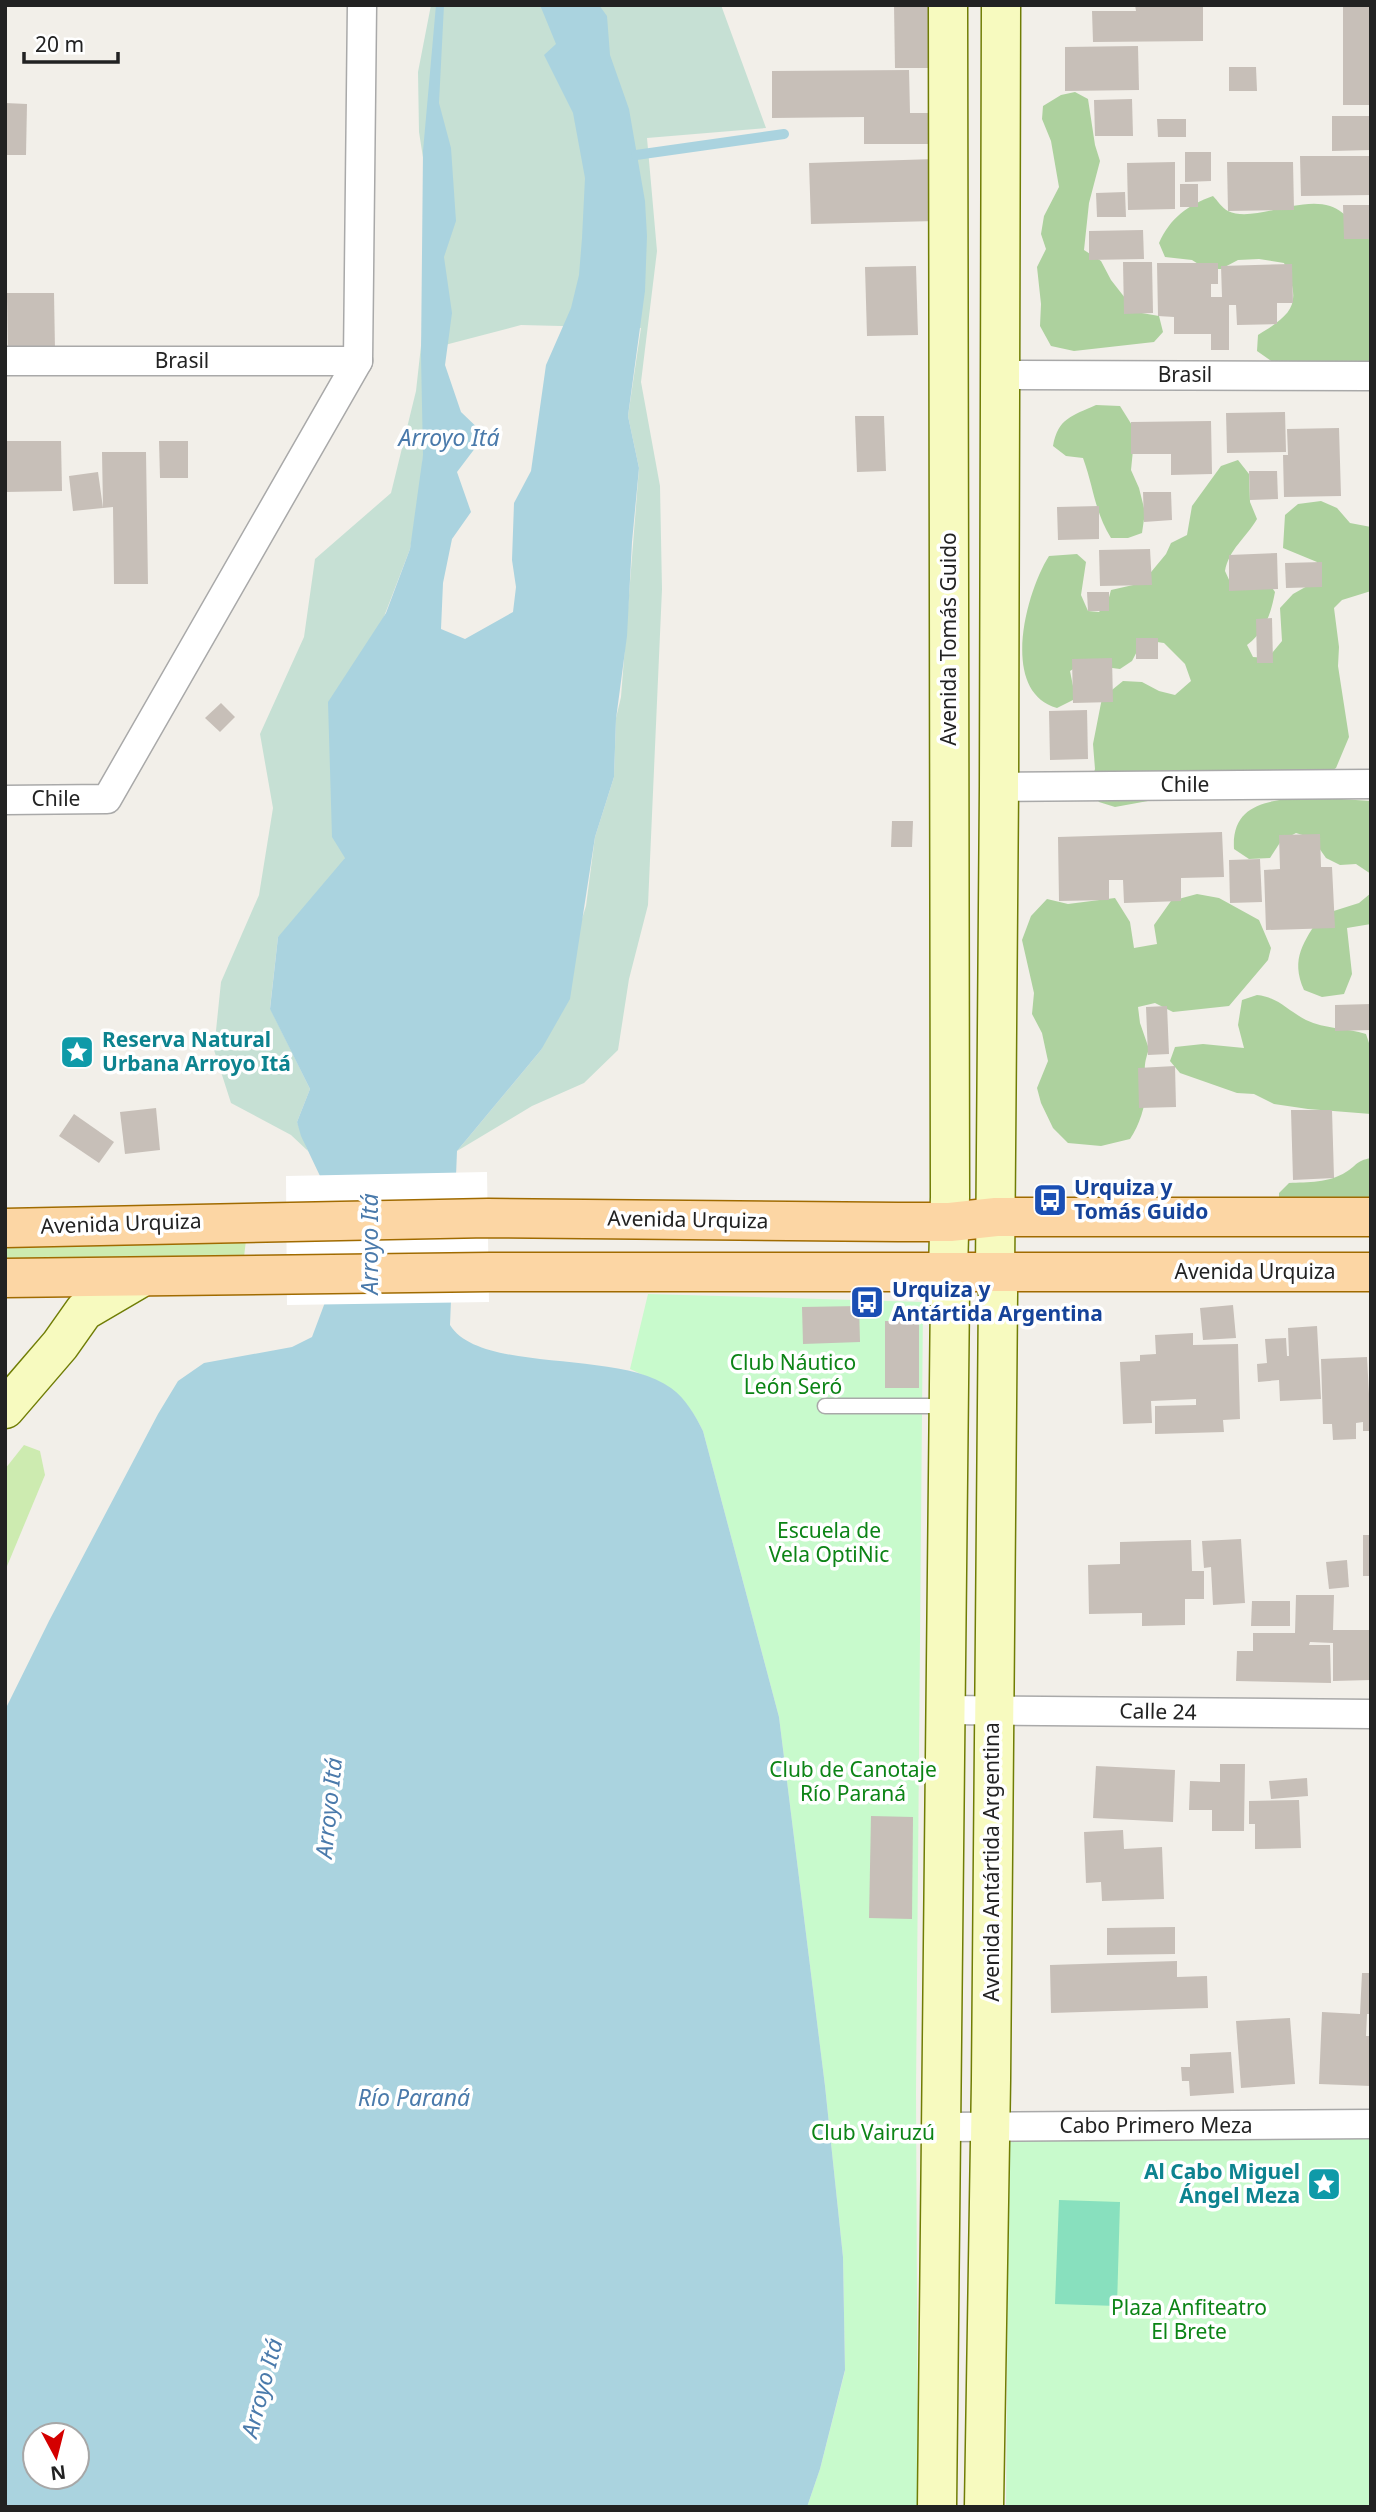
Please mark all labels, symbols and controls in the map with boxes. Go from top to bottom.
scale bar [24,21,119,65]
text: 20 m [35,30,84,58]
street label: Brasil [155,346,209,374]
street label: Brasil [1158,360,1212,388]
water label: Arroyo Itá [396,421,500,453]
street label: Avenida Tomás Guido [934,532,962,746]
street label: Chile [1161,770,1209,798]
street label: Chile [32,784,80,812]
place label: Reserva Natural Urbana Arroyo Itá [102,1025,291,1077]
place icon: Reserva Natural Urbana Arroyo Itá [58,1033,96,1071]
place label: Urquiza y Tomás Guido [1074,1173,1208,1225]
bus stop icon: Urquiza y Tomás Guido [1031,1181,1069,1219]
water label: Arroyo Itá [353,1193,385,1297]
street label: Avenida Urquiza [607,1204,769,1234]
street label: Avenida Urquiza [40,1206,202,1240]
street label: Avenida Urquiza [1174,1257,1336,1285]
place label: Urquiza y Antártida Argentina [892,1275,1103,1327]
bus stop icon: Urquiza y Antártida Argentina [848,1283,886,1321]
park label: Club Náutico León Seró [730,1348,856,1400]
park label: Escuela de Vela OptiNic [769,1516,889,1568]
street label: Calle 24 [1119,1696,1197,1726]
street label: Avenida Antártida Argentina [977,1722,1005,2002]
park label: Club de Canotaje Río Paraná [769,1755,937,1807]
water label: Arroyo Itá [307,1756,349,1862]
water label: Río Paraná [358,2081,470,2113]
street label: Cabo Primero Meza [1059,2111,1253,2139]
park label: Club Vairuzú [811,2118,935,2146]
place label: Al Cabo Miguel Ángel Meza [1144,2157,1300,2209]
place icon: Al Cabo Miguel Ángel Meza [1305,2165,1343,2203]
park label: Plaza Anfiteatro El Brete [1111,2293,1267,2345]
water label: Arroyo Itá [232,2335,290,2443]
north arrow [21,2421,91,2491]
text: N [49,2459,67,2487]

